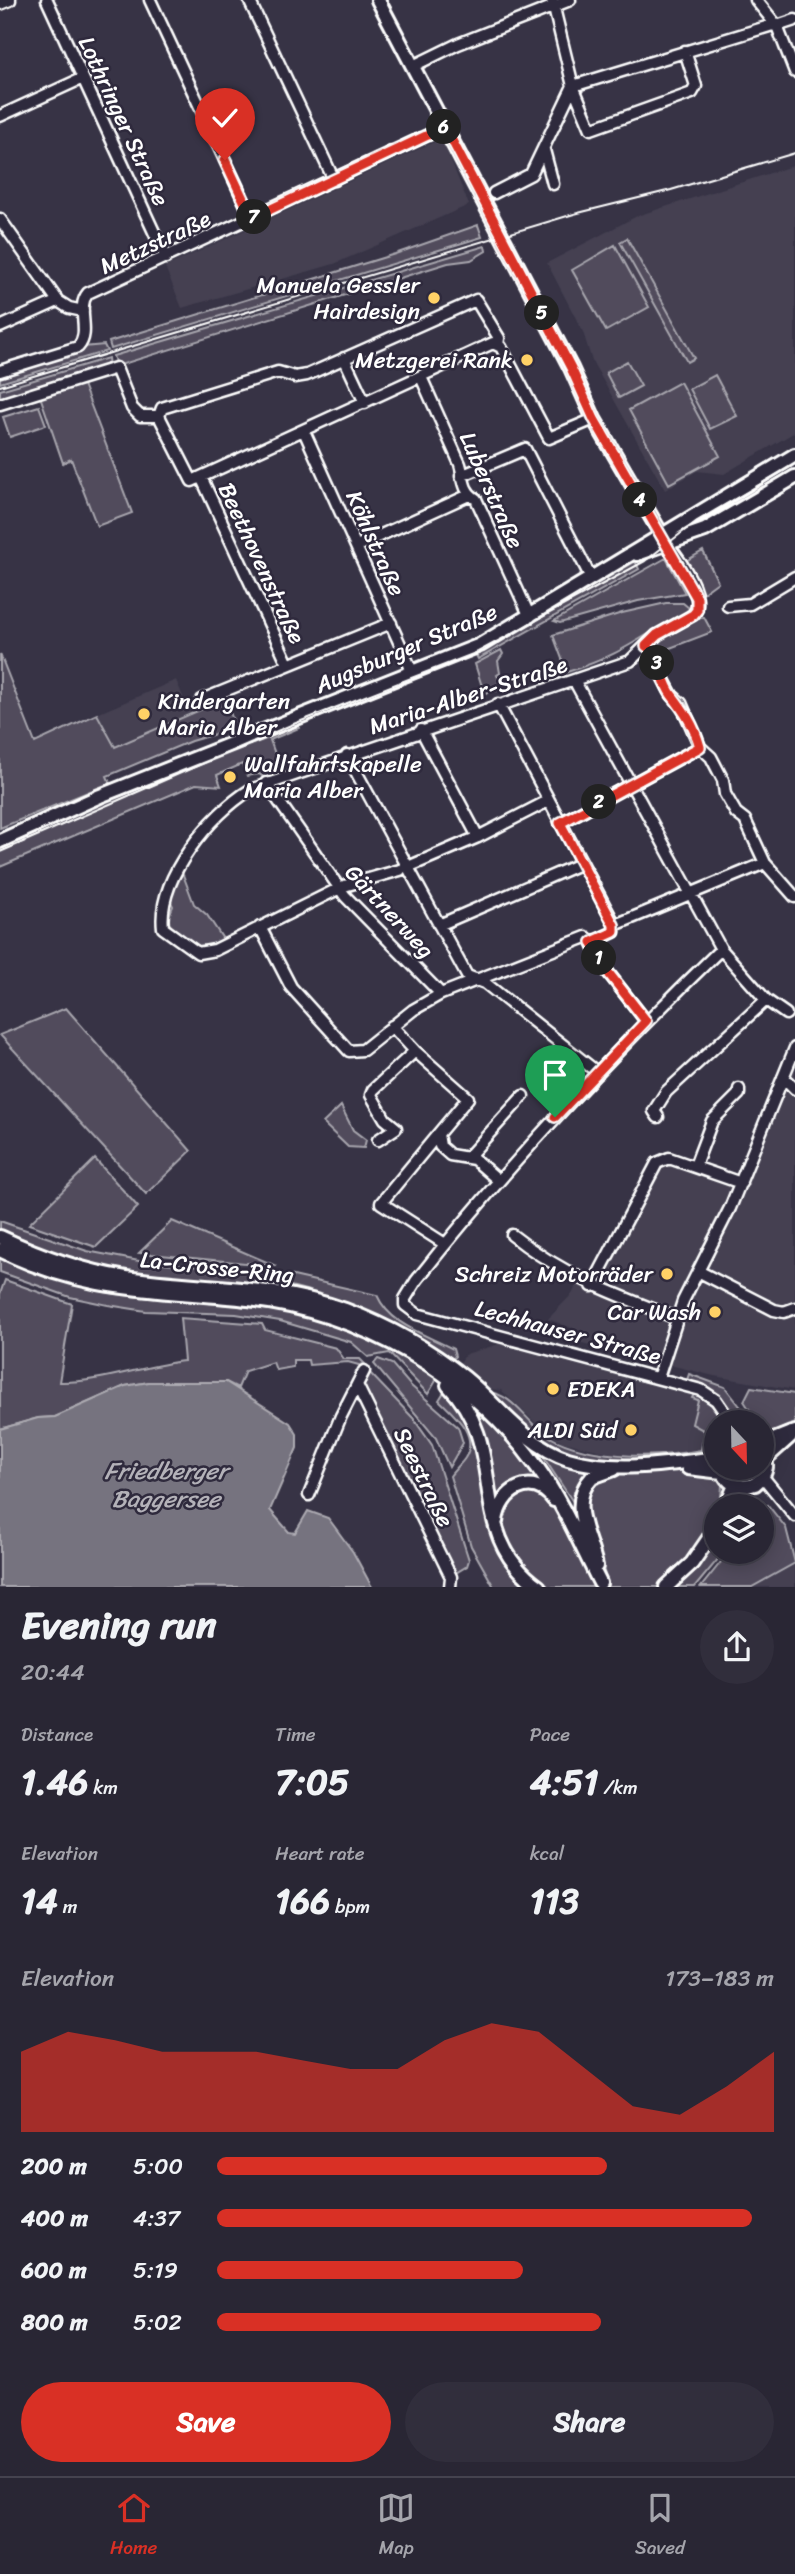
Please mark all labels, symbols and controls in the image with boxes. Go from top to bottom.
street label: Lothringer Straße [66,29,181,213]
pin [195,88,255,160]
icon: check [206,99,244,137]
pin: 6 [426,110,462,144]
text: 6 [438,110,449,143]
street label: Metzstraße [93,199,218,286]
pin: 7 [236,200,272,234]
text: 7 [248,200,259,233]
place label: Manuela Gessler Hairdesign [257,265,422,332]
marker: Manuela Gessler Hairdesign [426,290,442,306]
pin: 5 [524,296,560,330]
text: 5 [536,296,547,329]
place label: Metzgerei Rank [355,340,513,381]
marker: Metzgerei Rank [519,352,535,368]
street label: Luberstraße [447,425,536,556]
street label: Beethovenstraße [206,476,317,651]
pin: 4 [622,482,658,518]
text: 4 [634,483,645,516]
street label: Köhlstraße [334,484,417,603]
street label: Augsburger Straße [308,591,504,706]
street label: Maria-Alber-Straße [364,644,573,747]
pin: 3 [640,646,674,680]
text: 3 [651,646,662,679]
place label: Kindergarten Maria Alber [158,681,290,748]
marker: Kindergarten Maria Alber [136,706,152,722]
place label: Wallfahrtskapelle Maria Alber [244,744,422,811]
marker: Wallfahrtskapelle Maria Alber [222,769,238,785]
pin: 2 [582,784,616,820]
text: 2 [593,785,604,818]
street label: Gärtnerweg [334,854,445,969]
pin: 1 [582,940,616,976]
text: 1 [594,941,603,974]
pin [525,1045,585,1117]
icon: arrive [536,1056,574,1094]
street label: La-Crosse-Ring [138,1239,296,1296]
place label: Schreiz Motorräder [455,1254,655,1295]
marker: Schreiz Motorräder [659,1266,675,1282]
street label: Lechhauser Straße [470,1288,666,1377]
place label: Car Wash [607,1292,701,1333]
marker: Car Wash [707,1304,723,1320]
place label: EDEKA [567,1369,635,1410]
marker: EDEKA [545,1381,561,1397]
place label: ALDI Süd [527,1410,619,1451]
north arrow [704,1410,774,1480]
map controls [704,1410,774,1564]
street label: Seestraße [382,1420,466,1535]
marker: ALDI Süd [623,1422,639,1438]
water label: Friedberger Baggersee [104,1450,232,1520]
button: layers [704,1494,774,1564]
text: Evening run [21,1592,217,1659]
button: share [700,1610,774,1684]
text: 20:44 [21,1652,85,1693]
text: Distance [21,1718,93,1751]
text: Time [275,1718,316,1751]
text: Pace [530,1718,570,1751]
text: 1.46 [21,1751,88,1813]
text: 7:05 [275,1751,349,1813]
text: 4:51 [530,1751,599,1813]
text: km [88,1771,118,1804]
text: /km [599,1771,638,1804]
text: Elevation [21,1837,98,1870]
text: Heart rate [275,1837,365,1870]
text: kcal [530,1837,564,1870]
text: 14 [21,1870,58,1932]
text: 166 [275,1870,330,1932]
text: 113 [530,1870,579,1932]
text: m [58,1890,77,1923]
text: bpm [330,1890,370,1923]
text: Elevation [21,1958,114,1999]
text: 173–183 m [665,1958,774,1999]
text: 200 m [21,2146,87,2187]
text: 5:00 [133,2146,183,2187]
text: 400 m [21,2198,88,2239]
text: 4:37 [133,2198,180,2239]
text: 600 m [21,2250,87,2291]
text: 5:19 [133,2250,178,2291]
text: 800 m [21,2302,88,2343]
text: 5:02 [133,2302,182,2343]
button: Save [21,2382,391,2462]
button: Share [405,2382,774,2462]
tab: Home [110,2489,157,2564]
tab: Map [377,2489,415,2564]
tab: Saved [635,2489,685,2564]

